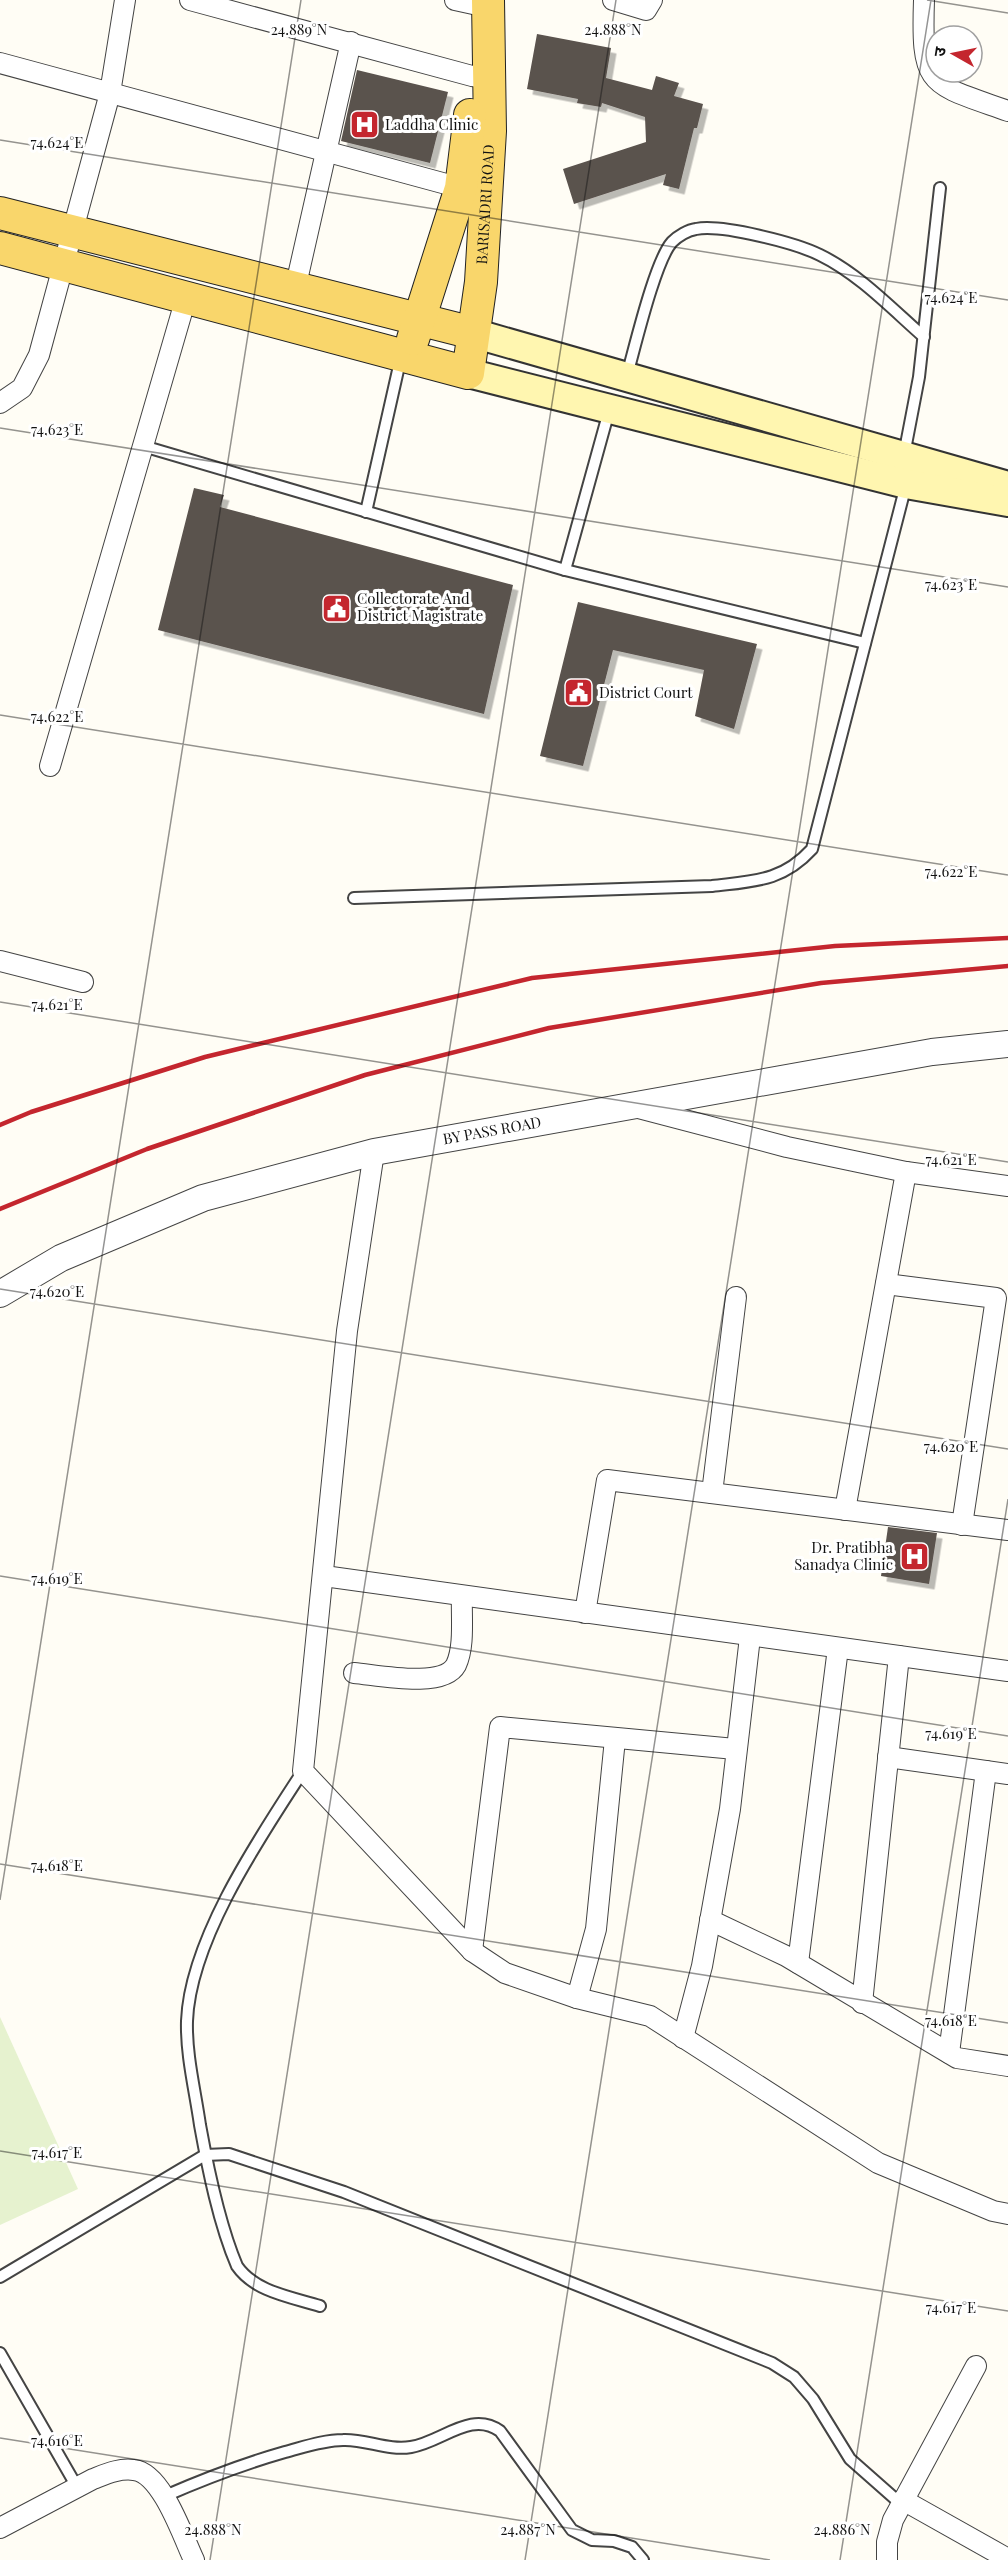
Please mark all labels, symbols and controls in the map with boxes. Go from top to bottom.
text: 24.889°N [271,19,328,39]
text: 24.888°N [584,19,642,39]
north arrow [924,24,984,84]
text: उ [928,45,950,58]
hospital icon: Laddha Clinic [348,109,380,141]
place label: Laddha Clinic [385,114,478,134]
text: 74.624°E [31,132,83,152]
street label: BARISADRI ROAD [471,144,498,265]
text: 74.624°E [925,287,977,307]
text: 74.623°E [31,419,83,439]
text: 74.623°E [925,574,977,594]
place label: Collectorate And District Magistrate [357,588,483,625]
public building icon: Collectorate And District Magistrate [320,592,352,624]
public building icon: District Court [562,677,594,709]
place label: District Court [599,682,693,702]
text: 74.622°E [31,706,83,726]
text: 74.622°E [925,861,977,881]
text: 74.621°E [31,994,83,1014]
street label: BY PASS ROAD [441,1111,543,1148]
text: 74.621°E [925,1149,977,1169]
text: 74.620°E [30,1281,84,1301]
text: 74.620°E [924,1436,978,1456]
place label: Dr. Pratibha Sanadya Clinic [794,1537,894,1574]
hospital icon: Dr. Pratibha Sanadya Clinic [898,1541,930,1573]
text: 74.619°E [31,1568,83,1588]
text: 74.619°E [925,1723,977,1743]
text: 74.618°E [31,1855,83,1875]
text: 74.618°E [925,2010,977,2030]
text: 74.617°E [32,2142,82,2162]
text: 74.617°E [926,2297,976,2317]
text: 74.616°E [31,2430,83,2450]
text: 24.888°N [184,2519,242,2539]
text: 24.887°N [500,2519,556,2539]
text: 24.886°N [813,2519,871,2539]

